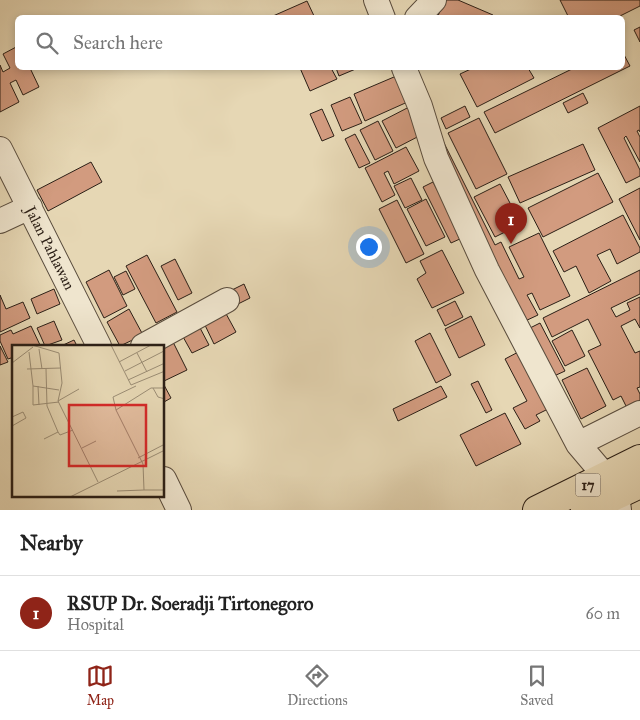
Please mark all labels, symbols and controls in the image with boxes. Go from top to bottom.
search box [15,15,625,70]
icon: search [33,29,61,57]
text: Search here [73,31,163,54]
street label: Jalan Pahlawan [19,201,79,293]
pin: 1 [495,203,527,244]
your location [356,234,382,260]
inset map [12,345,165,498]
road number: 17 [576,474,600,496]
text: Nearby [20,530,83,556]
text: RSUP Dr. Soeradji Tirtonegoro [67,592,313,615]
text: 1 [33,604,39,623]
text: 60 m [586,604,620,623]
text: Hospital [67,615,124,634]
tab: Map [86,662,114,709]
tab: Directions [287,662,348,709]
tab: Saved [520,662,554,709]

